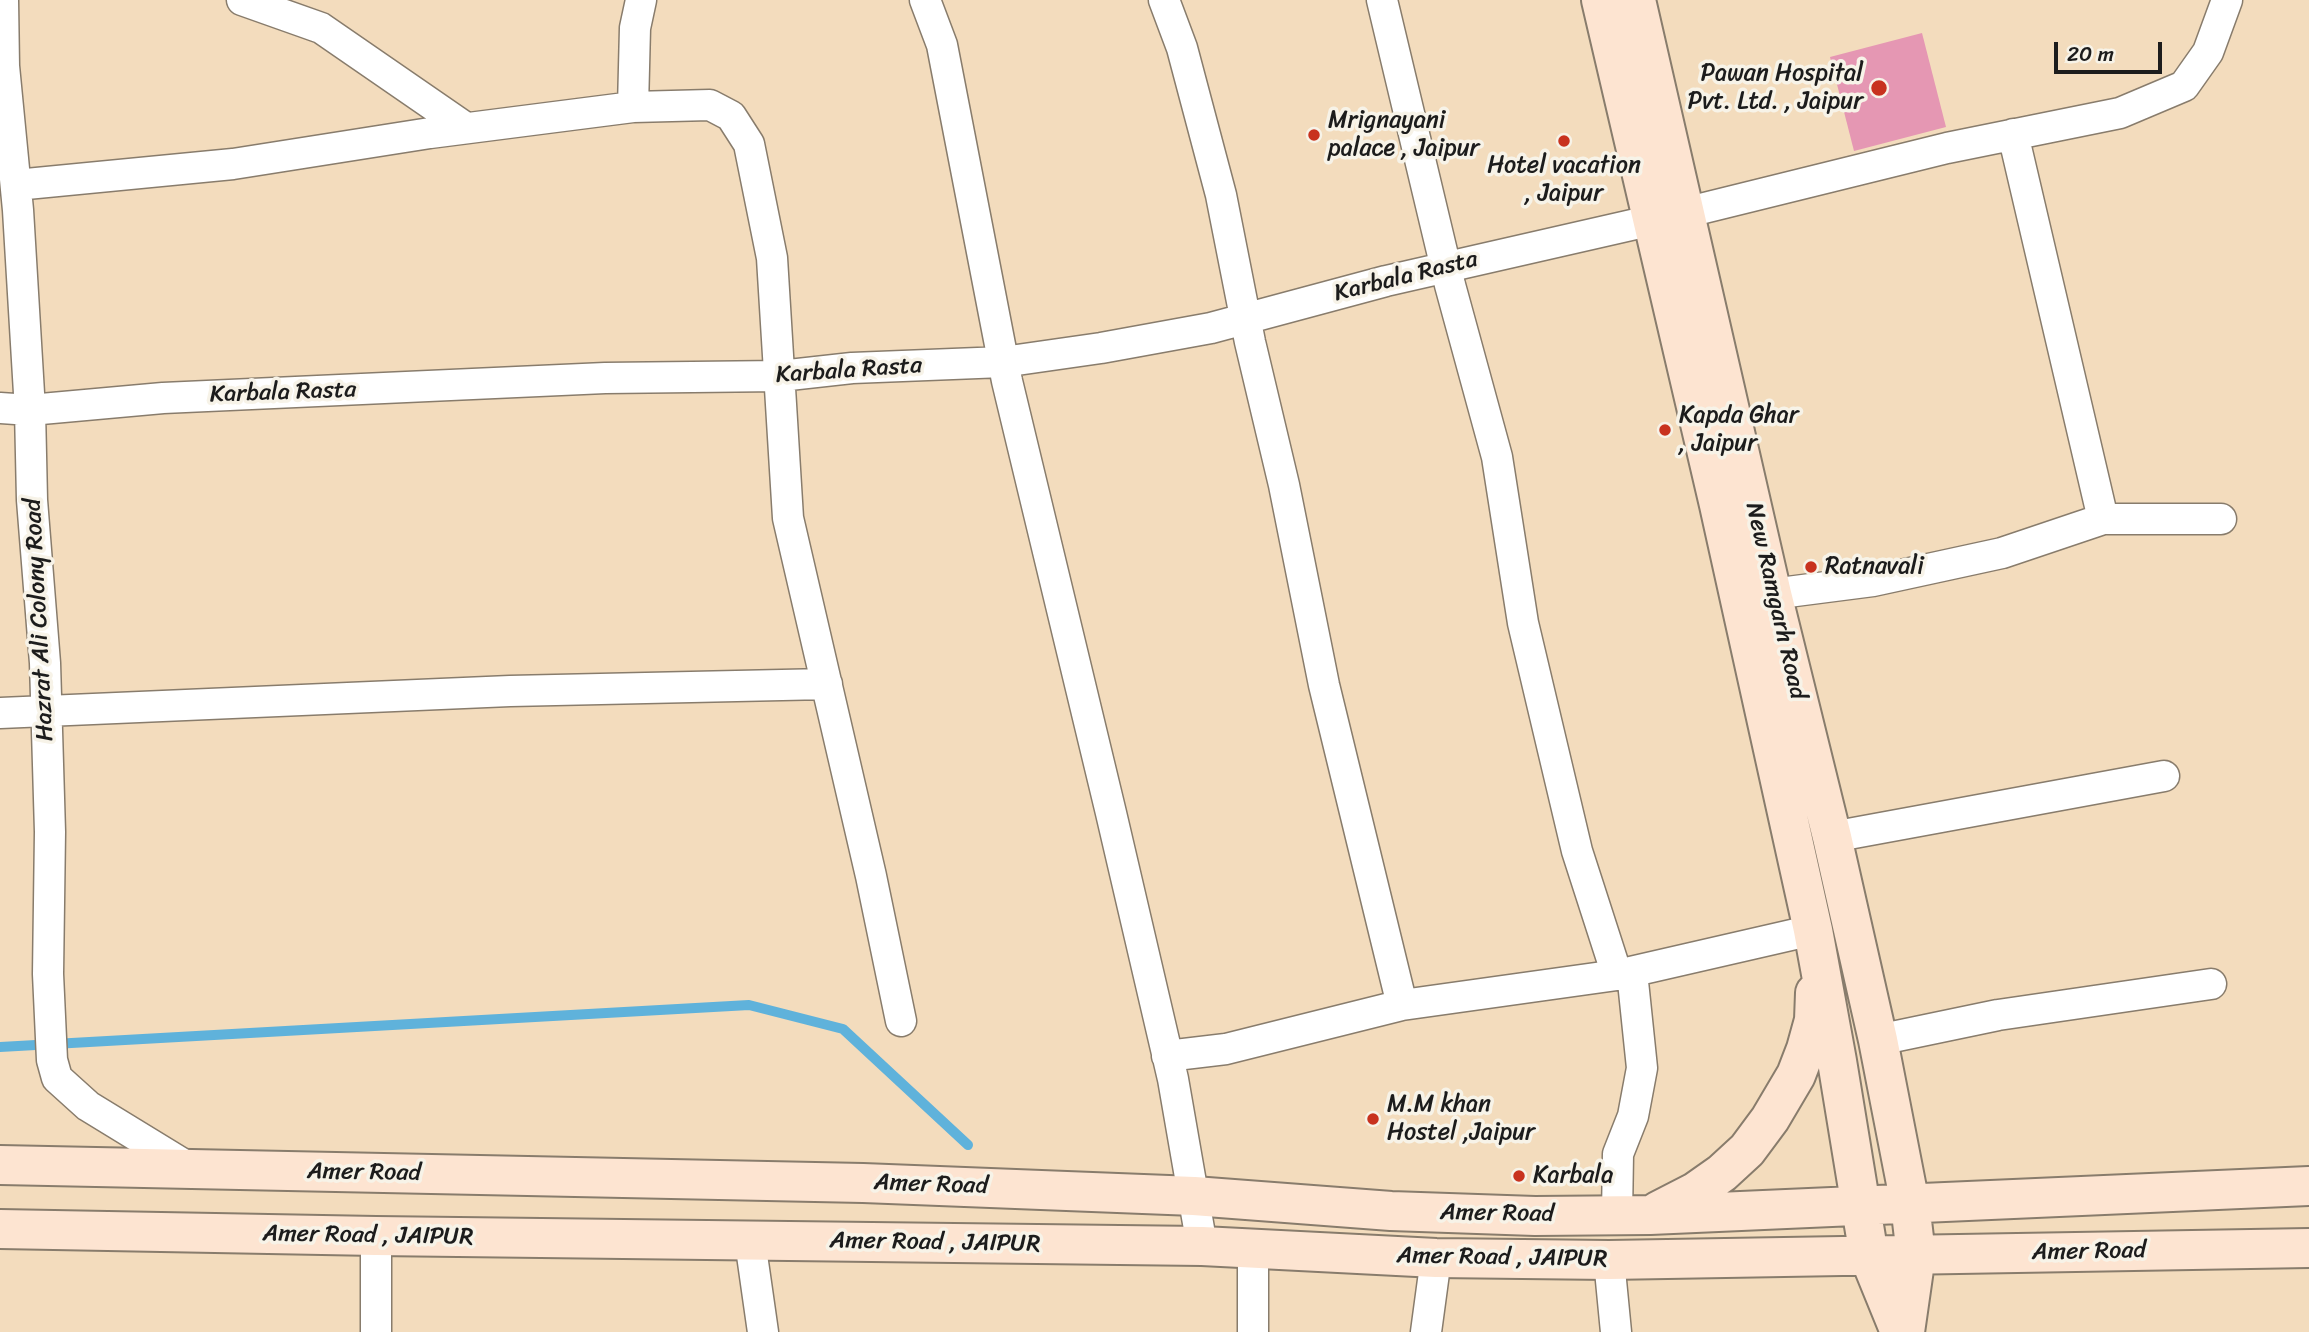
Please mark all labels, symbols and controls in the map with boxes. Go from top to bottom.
scale bar [2057,28,2166,72]
text: 20 m [2067,35,2114,73]
place label: Pawan Hospital Pvt. Ltd. , Jaipur [1688,60,1863,116]
marker: Pawan Hospital Pvt. Ltd. , Jaipur [1869,78,1889,98]
place label: Mrignayani palace , Jaipur [1328,107,1479,163]
marker: Mrignayani palace , Jaipur [1306,127,1322,143]
marker: Hotel vacation , Jaipur [1556,133,1572,149]
place label: Hotel vacation , Jaipur [1487,152,1641,208]
street label: Karbala Rasta [1331,245,1481,309]
street label: Karbala Rasta [775,352,923,390]
street label: Karbala Rasta [209,376,357,410]
place label: Kapda Ghar , Jaipur [1679,402,1799,458]
marker: Kapda Ghar , Jaipur [1657,422,1673,438]
street label: Hazrat Ali Colony Road [19,498,61,742]
street label: New Ramgarh Road [1738,500,1812,702]
place label: Ratnavali [1825,553,1924,581]
marker: Ratnavali [1803,559,1819,575]
place label: M.M khan Hostel ,Jaipur [1387,1091,1535,1147]
marker: M.M khan Hostel ,Jaipur [1365,1111,1381,1127]
street label: Amer Road [307,1158,421,1188]
place label: Karbala [1533,1162,1613,1190]
marker: Karbala [1511,1168,1527,1184]
street label: Amer Road [874,1169,988,1201]
street label: Amer Road [1440,1199,1554,1229]
street label: Amer Road , JAIPUR [262,1220,474,1252]
street label: Amer Road , JAIPUR [829,1227,1041,1259]
street label: Amer Road [2032,1237,2146,1267]
street label: Amer Road , JAIPUR [1396,1242,1608,1274]

